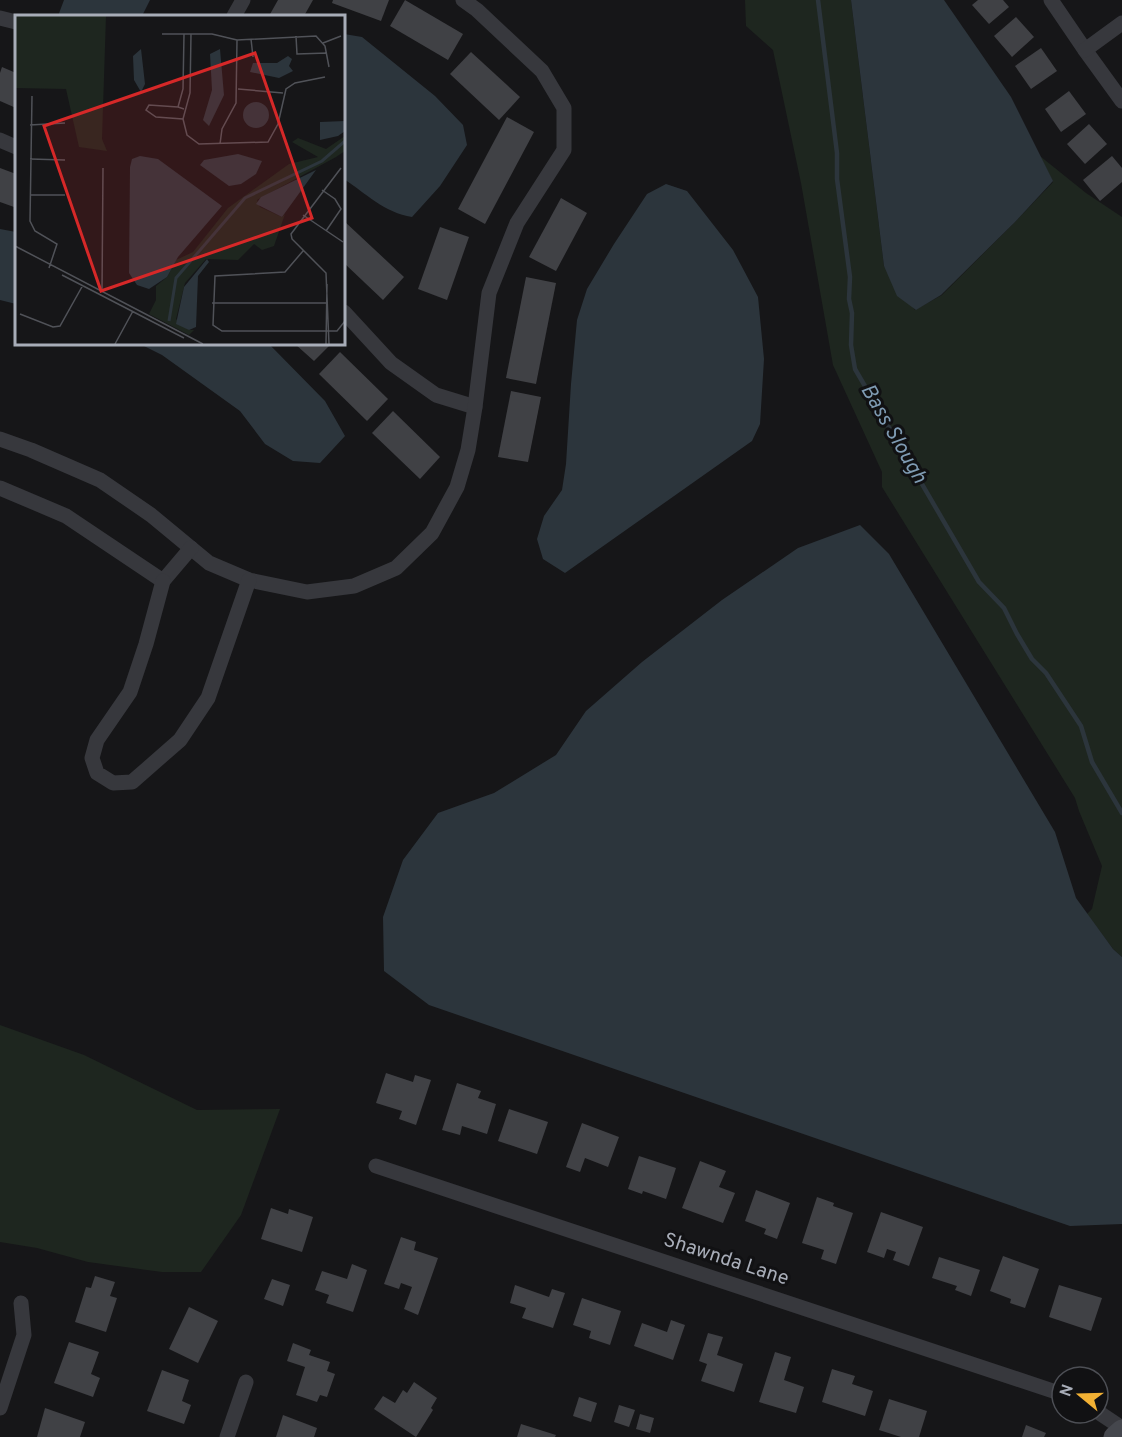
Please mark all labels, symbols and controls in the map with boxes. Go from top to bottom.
inset map [15,15,345,345]
water label: Bass Slough [854,379,933,489]
street label: Shawnda Lane [660,1228,792,1292]
north arrow [1050,1365,1110,1425]
text: N [1056,1382,1079,1399]

